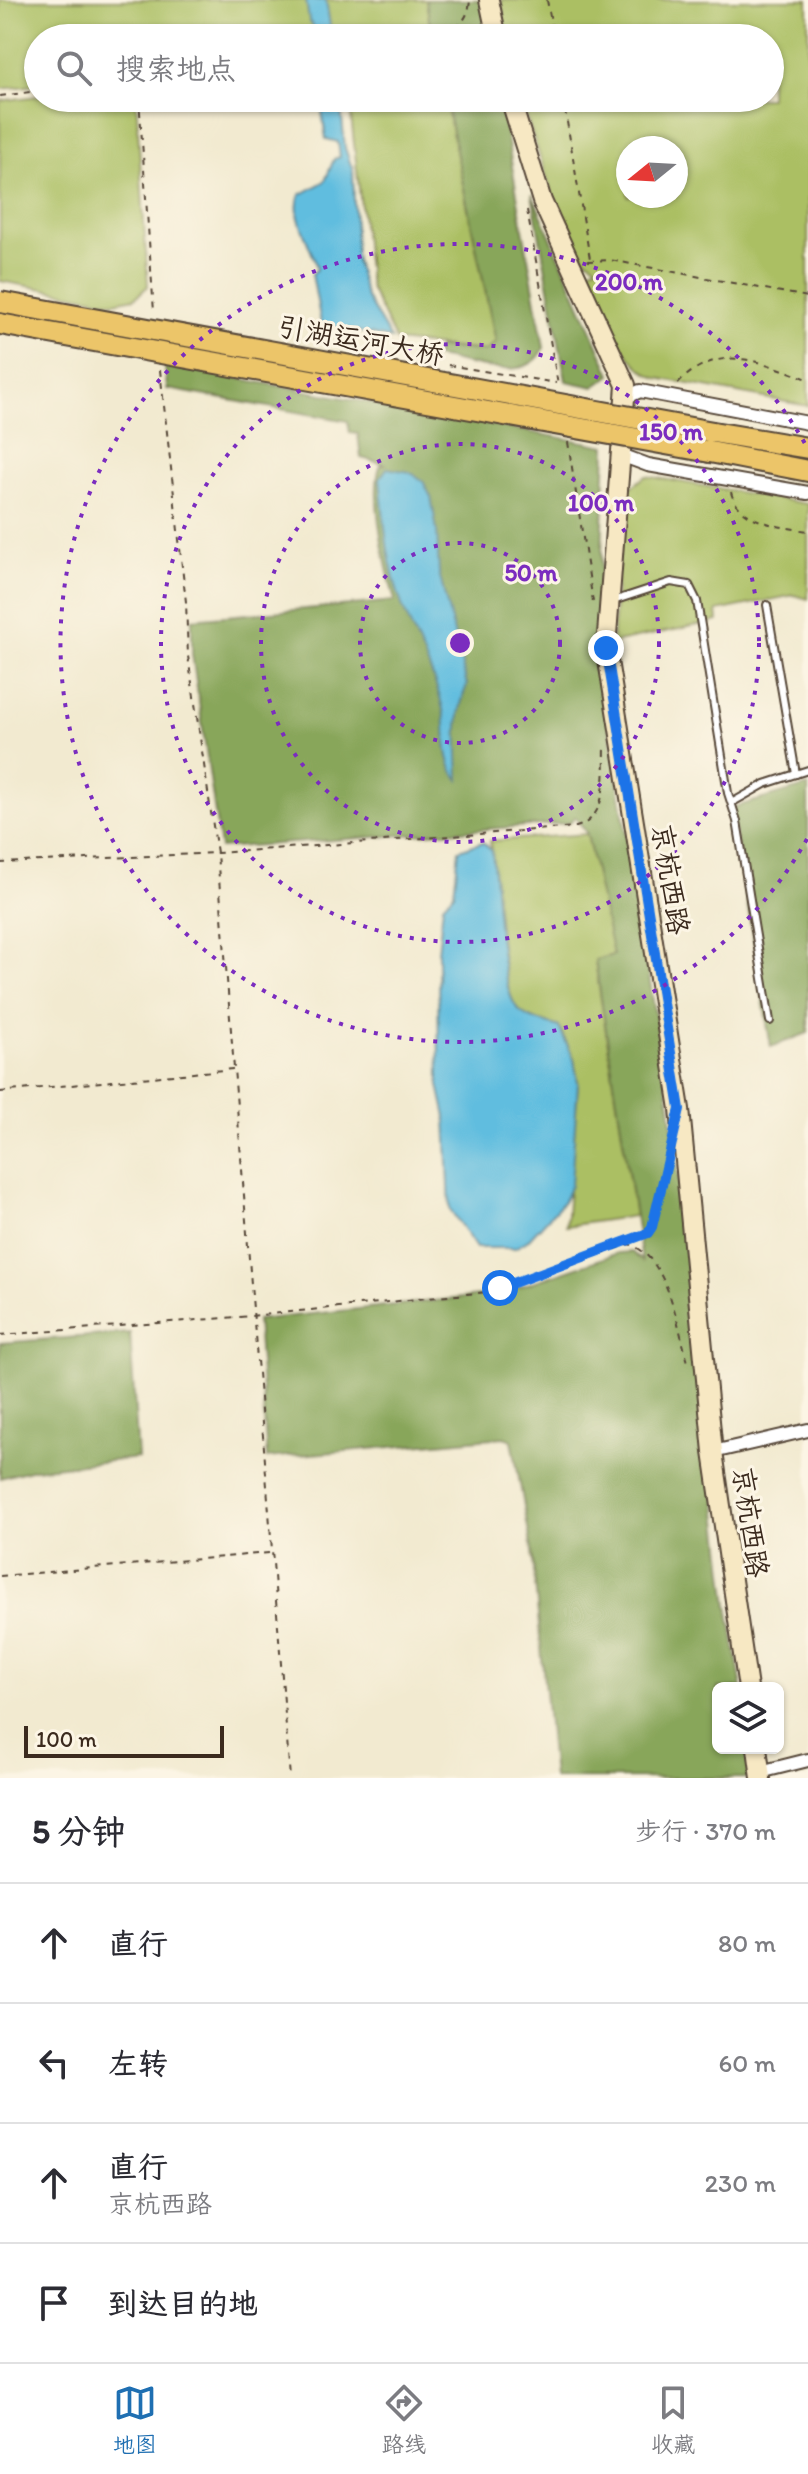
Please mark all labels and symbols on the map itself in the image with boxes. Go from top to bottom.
north arrow [616,136,688,208]
text: 200 m [595,267,664,296]
street label: 引湖运河大桥 [275,309,447,371]
text: 150 m [639,417,704,446]
text: 100 m [568,488,635,517]
text: 50 m [505,558,558,587]
centre of rings [446,629,474,657]
route end [588,630,624,666]
street label: 京杭西路 [645,821,697,937]
route start [482,1270,518,1306]
street label: 京杭西路 [726,1464,776,1580]
scale bar [24,1722,224,1758]

